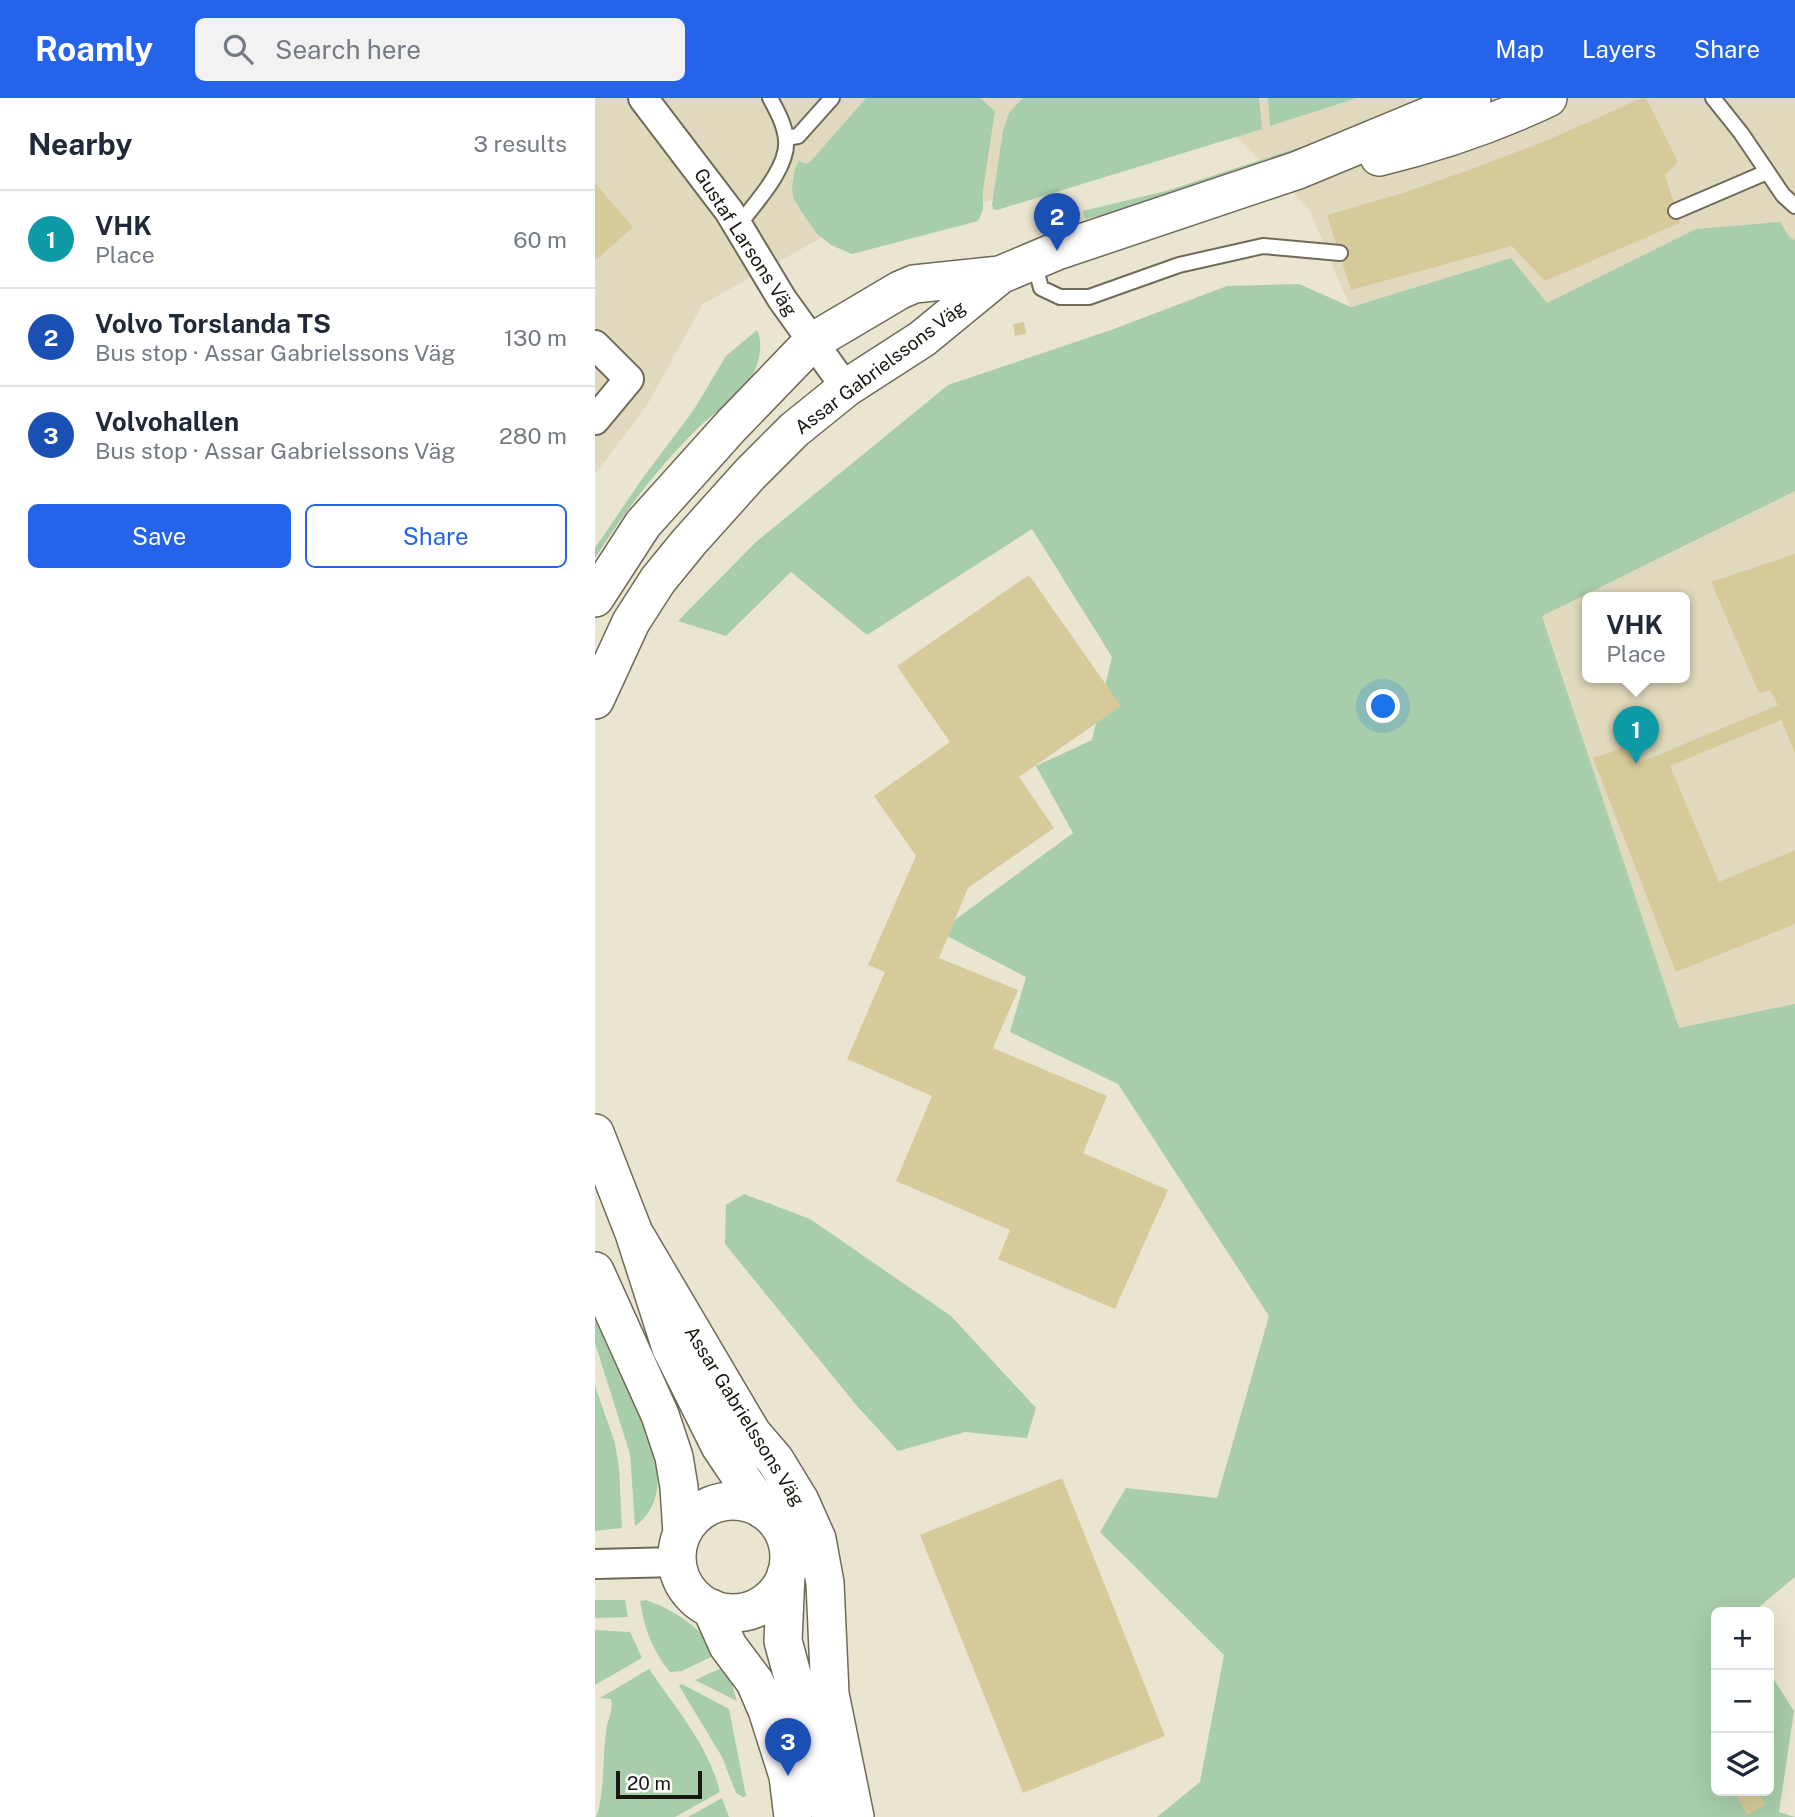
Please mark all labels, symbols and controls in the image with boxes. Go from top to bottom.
search box [195,18,685,81]
text: Roamly [35,30,153,68]
icon: search [219,30,257,68]
text: Search here [275,34,421,65]
text: Map [1495,35,1544,63]
text: Layers [1582,35,1656,63]
text: Share [1694,35,1760,63]
text: Nearby [28,126,132,162]
text: 3 results [473,130,567,157]
street label: Gustaf Larsons Väg [690,164,802,320]
pin: 2 [1034,193,1080,251]
text: VHK [95,210,152,241]
text: 1 [46,226,56,253]
text: 60 m [513,226,567,253]
text: Place [95,241,155,268]
street label: Assar Gabrielssons Väg [790,296,970,438]
text: Volvo Torslanda TS [95,308,331,339]
text: 2 [44,324,58,351]
text: 130 m [504,324,567,351]
text: Bus stop · Assar Gabrielssons Väg [95,339,456,366]
text: Volvohallen [95,406,239,437]
text: 3 [43,422,59,449]
text: 280 m [499,422,567,449]
text: Bus stop · Assar Gabrielssons Väg [95,437,456,464]
button: Save [28,504,291,568]
button: Share [305,504,567,568]
popup [1582,592,1690,683]
text: VHK [1606,609,1663,640]
text: Place [1606,640,1666,667]
your location [1366,689,1400,723]
pin: 1 [1613,706,1659,764]
street label: Assar Gabrielssons Väg [681,1322,810,1510]
map controls [1711,1607,1774,1796]
button: + [1711,1607,1774,1670]
button: − [1711,1670,1774,1733]
pin: 3 [765,1718,811,1776]
button: layers [1711,1733,1774,1796]
scale bar [616,1768,702,1800]
text: 20 m [627,1772,671,1794]

